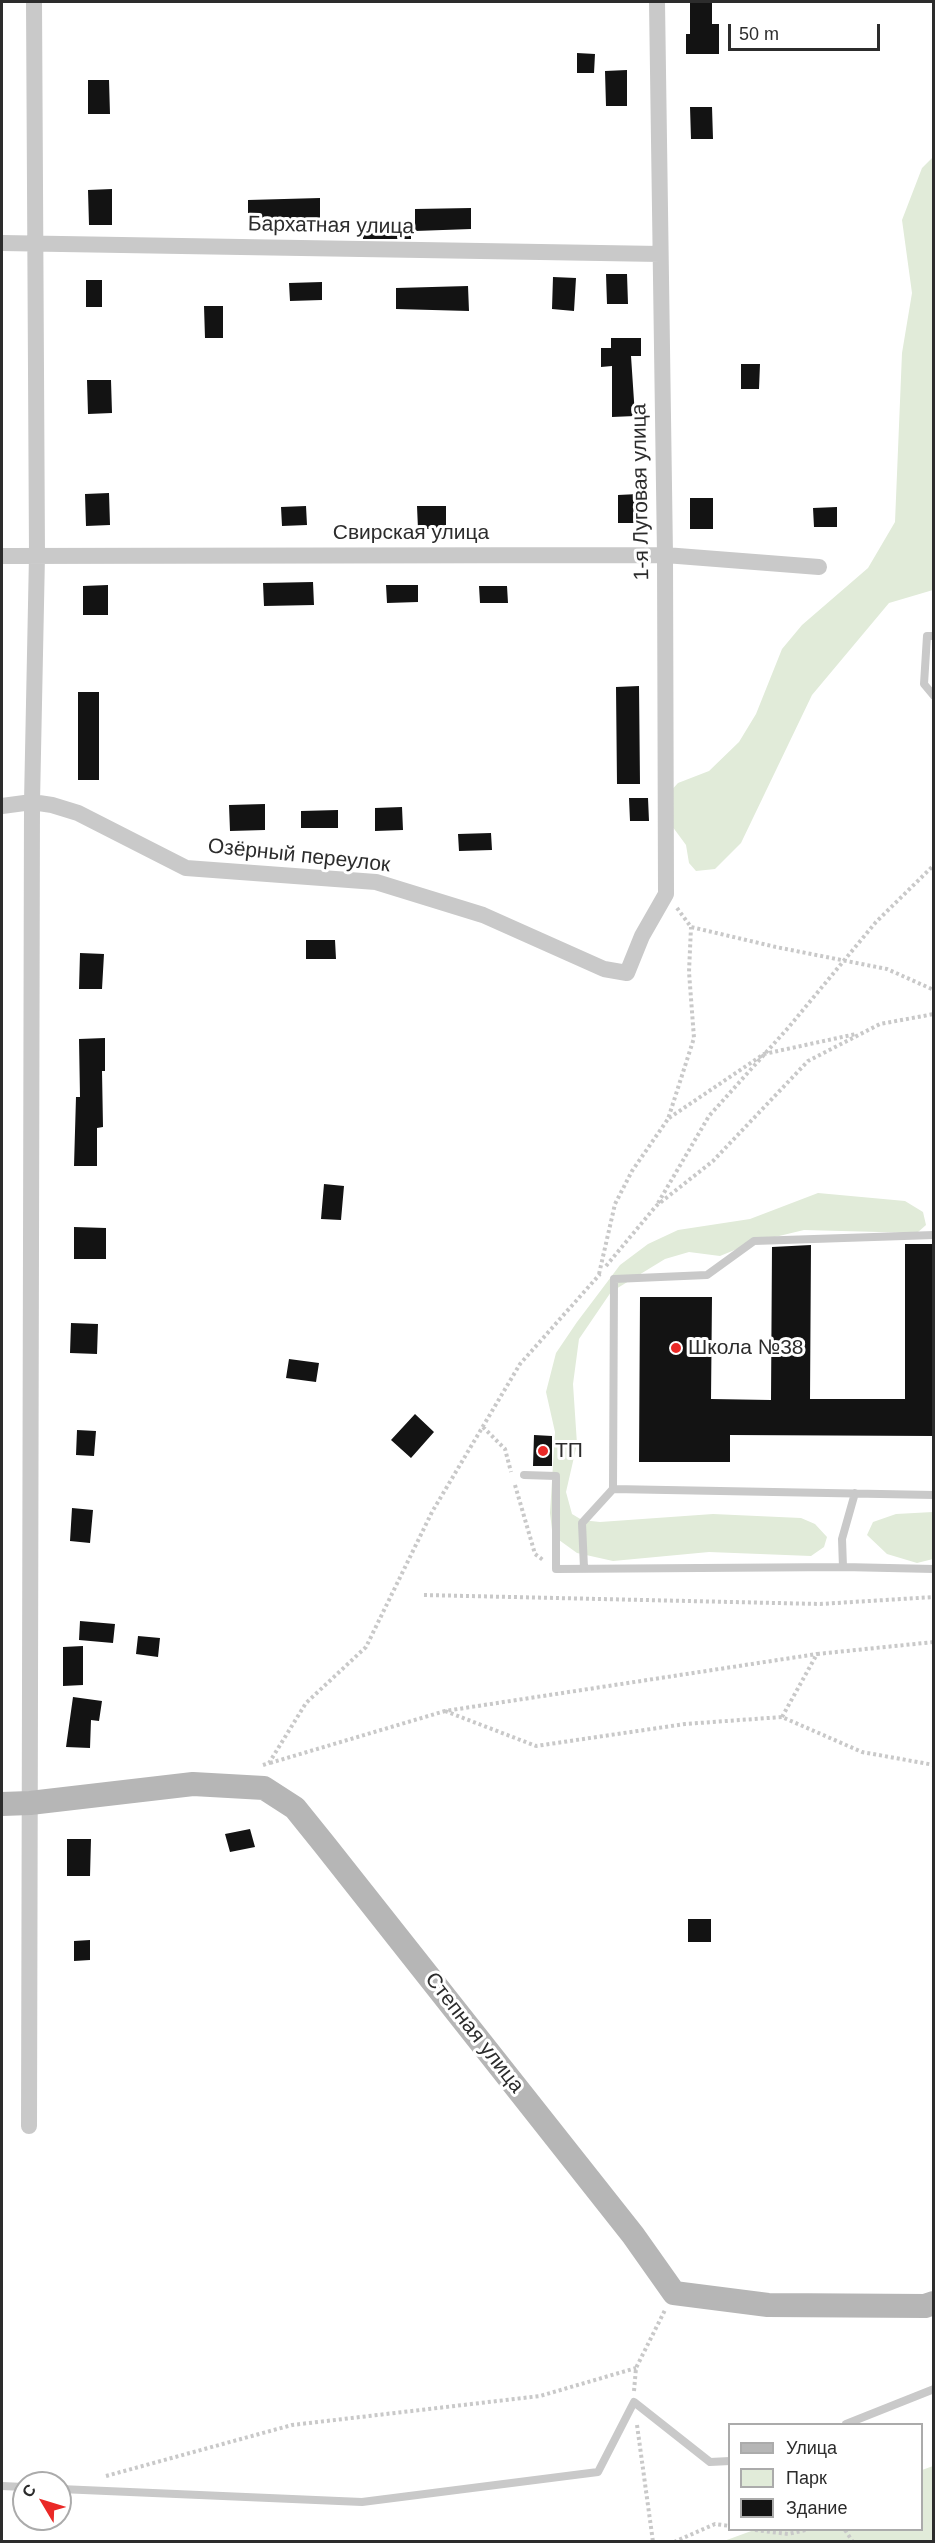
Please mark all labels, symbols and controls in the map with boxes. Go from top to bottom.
scale bar [731,12,882,50]
text: 50 m [739,24,779,44]
street label: Бархатная улица [248,212,414,240]
street label: 1-я Луговая улица [627,403,655,581]
street label: Свирская улица [333,520,489,546]
street label: Озёрный переулок [207,834,391,878]
place label: Школа №38 [688,1335,804,1361]
marker: Школа №38 [669,1341,683,1355]
place label: ТП [555,1438,583,1464]
marker: ТП [536,1444,550,1458]
street label: Степная улица [419,1968,529,2098]
legend [728,2423,923,2531]
text: Улица [786,2438,837,2458]
text: Парк [786,2468,827,2488]
north arrow [12,2471,72,2531]
text: С [19,2481,39,2501]
text: Здание [786,2498,847,2518]

